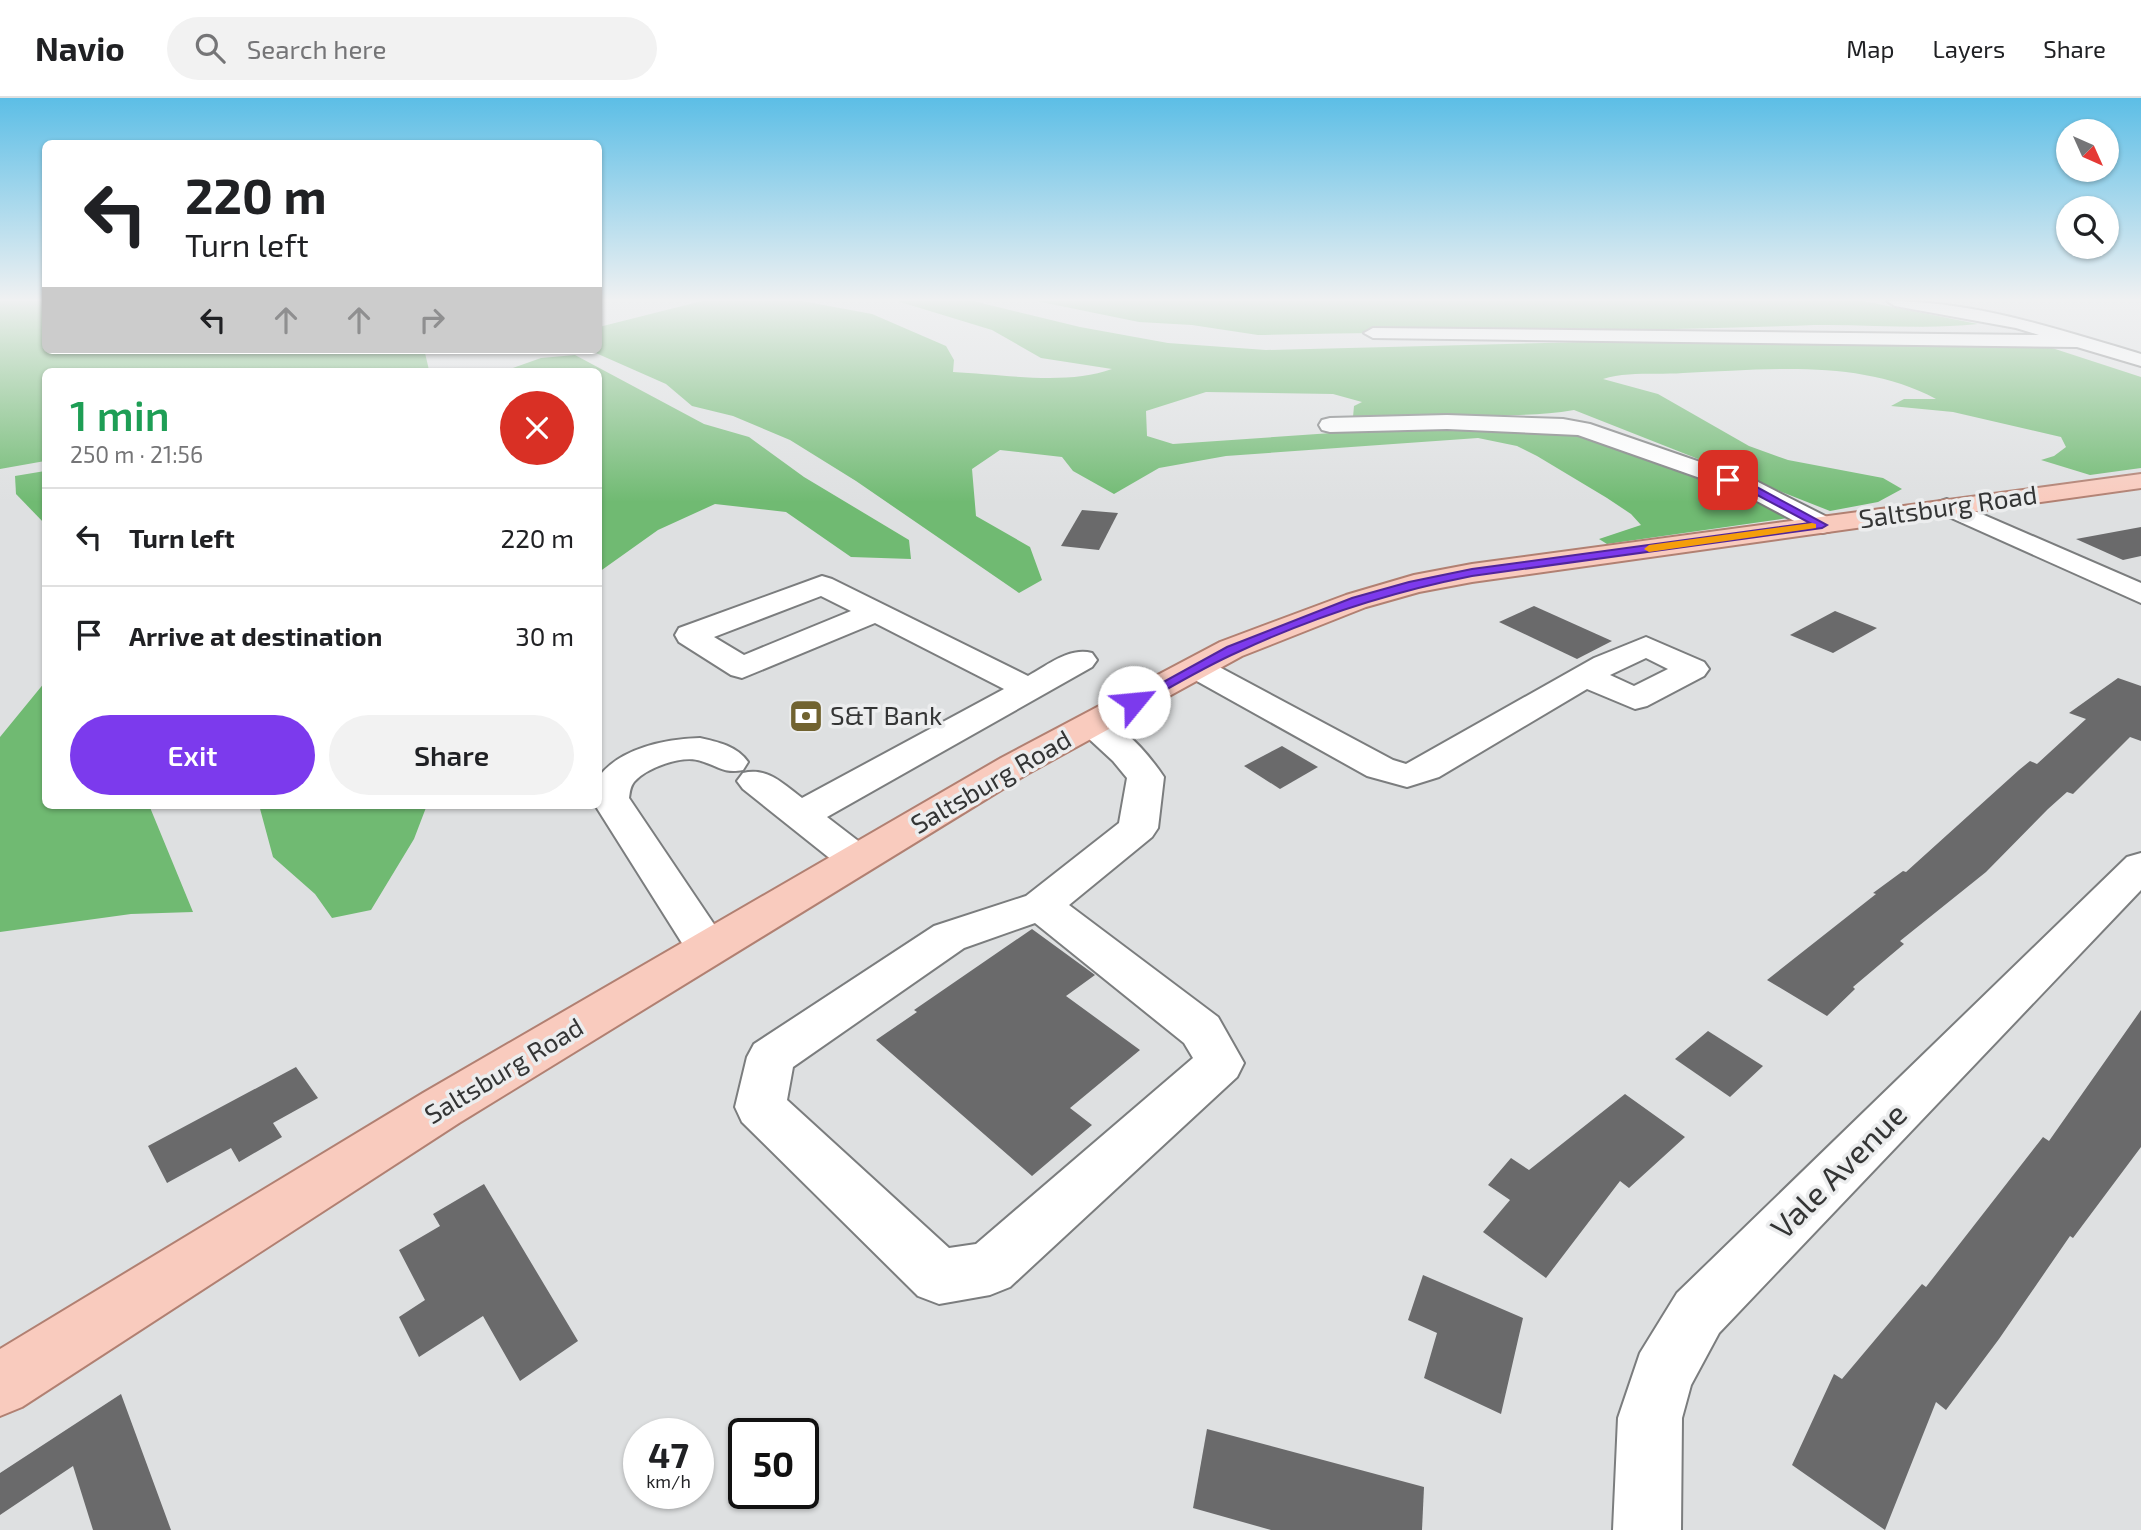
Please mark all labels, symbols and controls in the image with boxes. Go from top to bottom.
search box [167,17,657,80]
text: Navio [35,28,125,68]
icon: search [191,29,229,67]
text: Search here [247,33,386,64]
text: Map [1846,34,1894,63]
text: Layers [1932,34,2005,63]
text: Share [2043,34,2106,63]
north arrow [2056,119,2119,182]
map controls [2056,119,2119,259]
text: 220 m [185,165,327,224]
icon: left [70,168,161,259]
button: search [2056,196,2119,259]
text: Turn left [185,225,309,263]
icon: left [194,301,232,339]
icon: ahead [267,301,305,339]
icon: ahead [340,301,378,339]
icon: right [413,301,451,339]
text: 1 min [70,389,170,439]
button: close [500,391,574,465]
text: 250 m · 21:56 [70,440,203,468]
pin [1698,450,1758,510]
icon: arrive [1709,461,1747,499]
street label: Saltsburg Road [1857,478,2039,533]
icon: left [70,518,108,556]
text: Turn left [129,522,235,553]
text: 220 m [501,522,574,553]
icon: arrive [70,616,108,654]
text: Arrive at destination [129,620,382,651]
text: 30 m [515,620,574,651]
position arrow [1097,665,1171,739]
bank icon: S&T Bank [787,697,825,735]
place label: S&T Bank [830,699,942,730]
button: Exit [70,715,315,795]
button: Share [329,715,574,795]
street label: Saltsburg Road [905,722,1076,839]
street label: Saltsburg Road [418,1010,588,1129]
street label: Vale Avenue [1762,1094,1913,1245]
speed limit sign: 50 [728,1418,819,1509]
text: 47 [648,1433,689,1475]
text: km/h [646,1470,691,1492]

